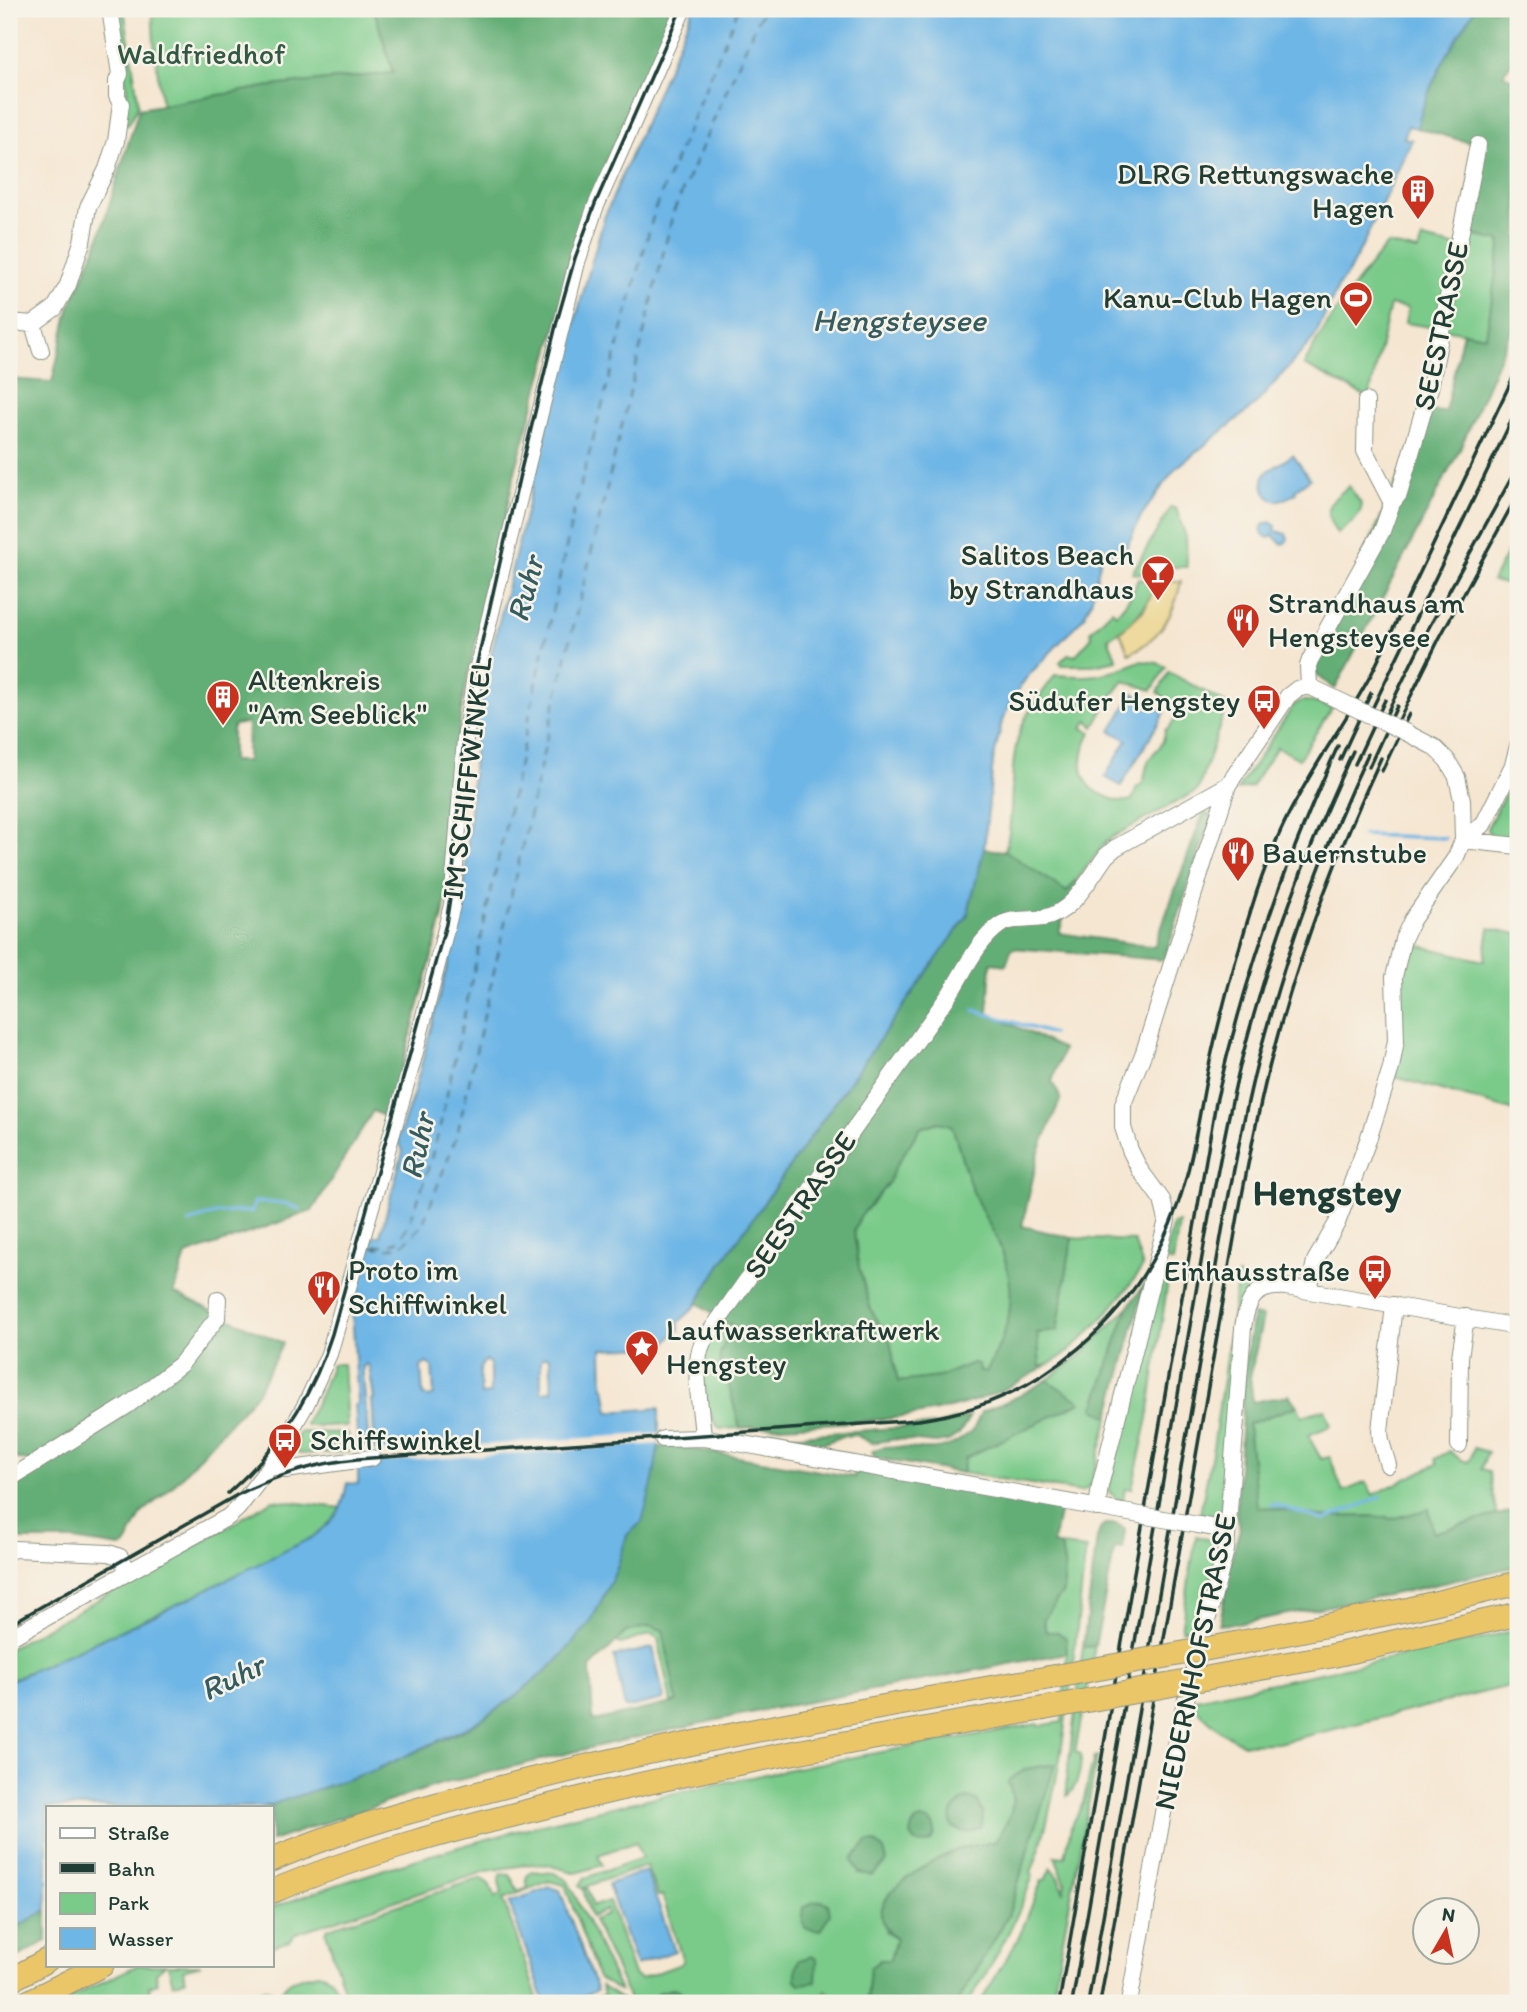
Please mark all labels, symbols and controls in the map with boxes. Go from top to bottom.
park label: Waldfriedhof [117,35,286,72]
place label: DLRG Rettungswache Hagen [1117,155,1394,226]
building icon: DLRG Rettungswache Hagen [1399,172,1437,221]
street label: SEESTRASSE [1405,238,1476,414]
place label: Kanu-Club Hagen [1103,279,1332,316]
sports icon: Kanu-Club Hagen [1337,279,1375,328]
water label: Hengsteysee [812,301,987,339]
place label: Salitos Beach by Strandhaus [949,536,1134,607]
water label: Ruhr [498,549,553,626]
bar icon: Salitos Beach by Strandhaus [1139,553,1177,602]
place label: Strandhaus am Hengsteysee [1268,584,1465,655]
restaurant icon: Strandhaus am Hengsteysee [1224,601,1262,650]
street label: IM SCHIFFWINKEL [433,654,500,902]
place label: Altenkreis "Am Seeblick" [248,661,428,732]
building icon: Altenkreis "Am Seeblick" [204,678,242,727]
place label: Südufer Hengstey [1009,682,1240,719]
bus stop icon: Südufer Hengstey [1245,682,1283,731]
restaurant icon: Bauernstube [1219,834,1257,883]
place label: Bauernstube [1262,834,1427,871]
water label: Ruhr [392,1107,443,1182]
street label: SEESTRASSE [735,1124,864,1286]
district label: Hengstey [1253,1170,1402,1214]
place label: Proto im Schiffwinkel [348,1251,508,1322]
place label: Einhausstraße [1164,1252,1350,1289]
bus stop icon: Einhausstraße [1356,1252,1394,1301]
restaurant icon: Proto im Schiffwinkel [305,1268,343,1317]
place label: Laufwasserkraftwerk Hengstey [666,1311,940,1382]
place icon: Laufwasserkraftwerk Hengstey [623,1328,661,1377]
bus stop icon: Schiffswinkel [266,1421,304,1470]
place label: Schiffswinkel [310,1421,482,1458]
street label: NIEDERNHOFSTRASSE [1145,1510,1244,1813]
water label: Ruhr [194,1644,273,1709]
legend [46,1806,273,1966]
text: Straße [108,1820,169,1845]
text: Bahn [108,1856,155,1881]
text: Park [108,1890,150,1915]
north arrow [1412,1896,1482,1966]
text: N [1440,1902,1457,1927]
text: Wasser [108,1926,174,1951]

